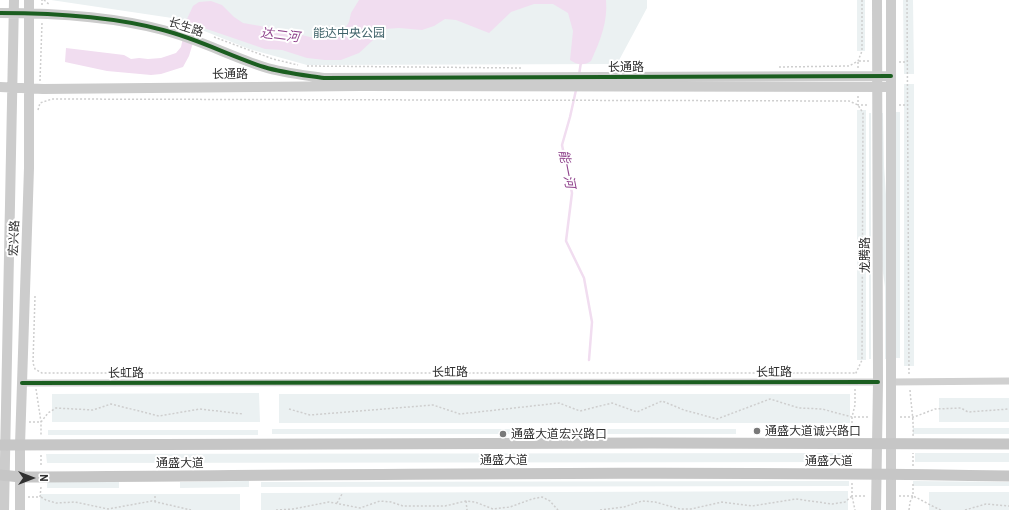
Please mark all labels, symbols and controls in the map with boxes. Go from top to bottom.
street label: 长生路 [167,15,205,39]
water label: 达二河 [260,25,300,45]
park label: 能达中央公园 [313,26,385,40]
street label: 长通路 [608,60,644,74]
street label: 长通路 [212,67,248,81]
water label: 能一河 [556,148,578,190]
street label: 宏兴路 [6,220,22,256]
street label: 龙腾路 [858,237,872,273]
street label: 长虹路 [432,365,468,379]
street label: 长虹路 [756,365,792,379]
street label: 长虹路 [108,366,144,380]
place label: 通盛大道诚兴路口 [765,424,861,438]
marker: 通盛大道诚兴路口 [752,426,762,436]
place label: 通盛大道宏兴路口 [511,427,607,441]
marker: 通盛大道宏兴路口 [498,429,508,439]
street label: 通盛大道 [480,453,528,467]
street label: 通盛大道 [805,454,853,468]
street label: 通盛大道 [156,456,204,470]
north arrow [12,458,52,498]
text: N [38,474,51,482]

